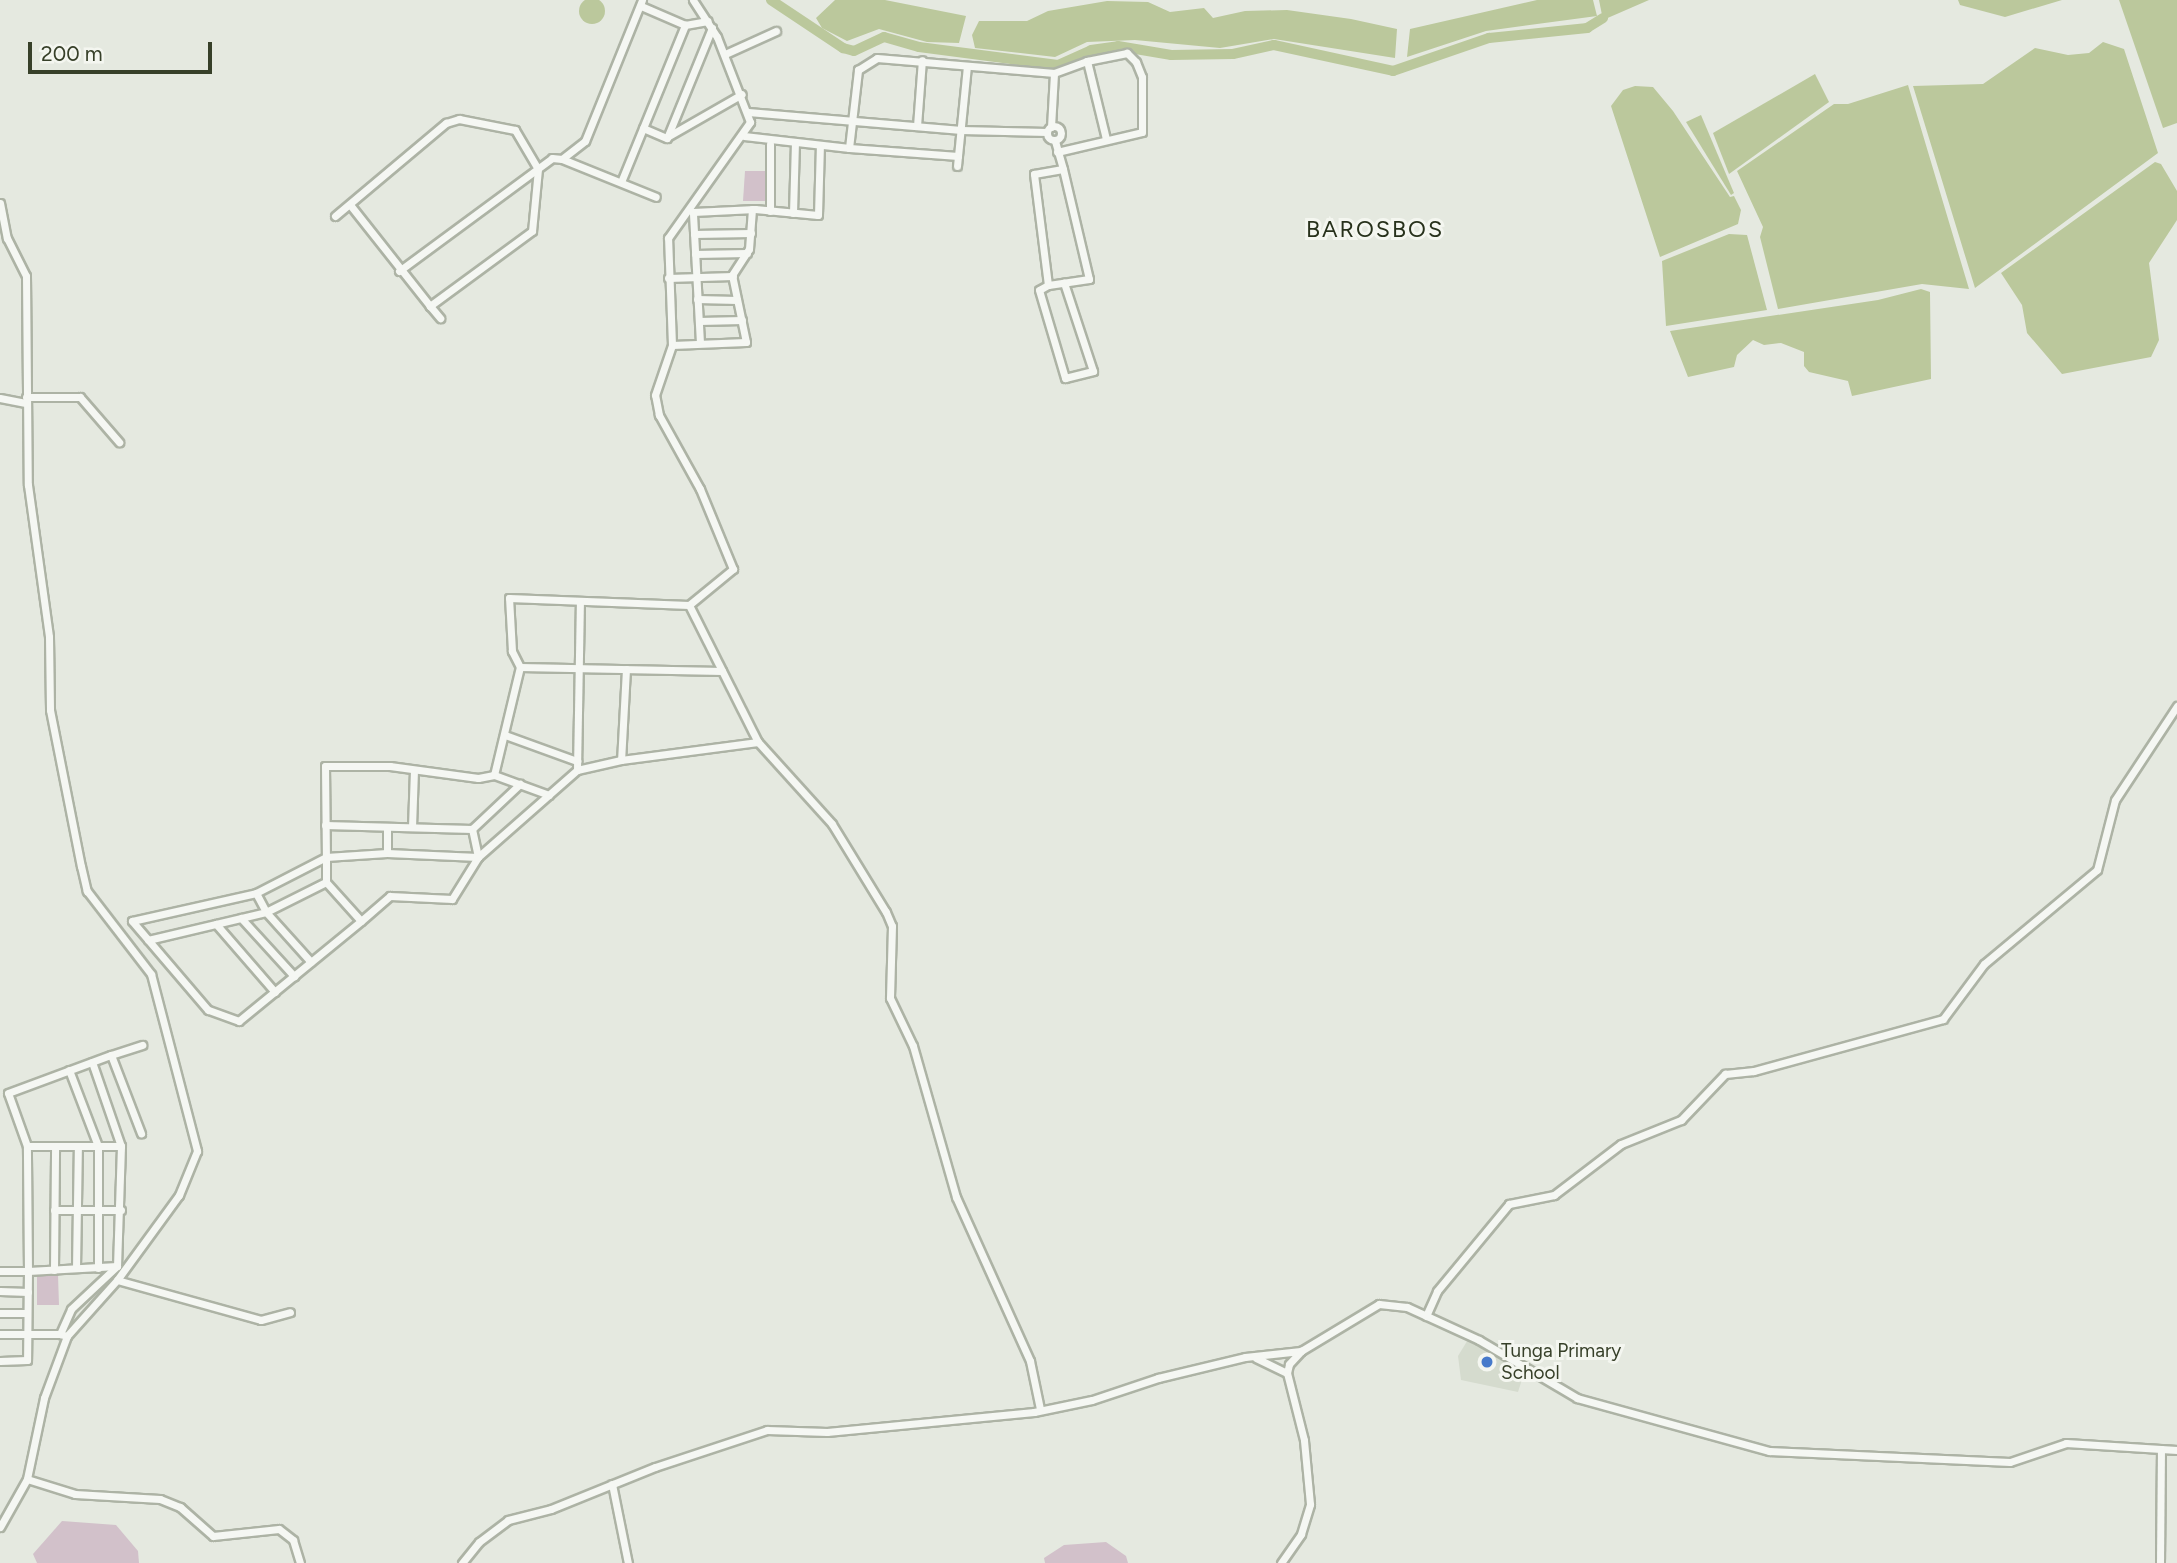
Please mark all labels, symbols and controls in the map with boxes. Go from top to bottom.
scale bar [32,28,215,72]
text: 200 m [41,41,103,66]
district label: BAROSBOS [1307,215,1443,243]
place label: Tunga Primary School [1501,1340,1621,1384]
marker: Tunga Primary School [1479,1354,1495,1370]

